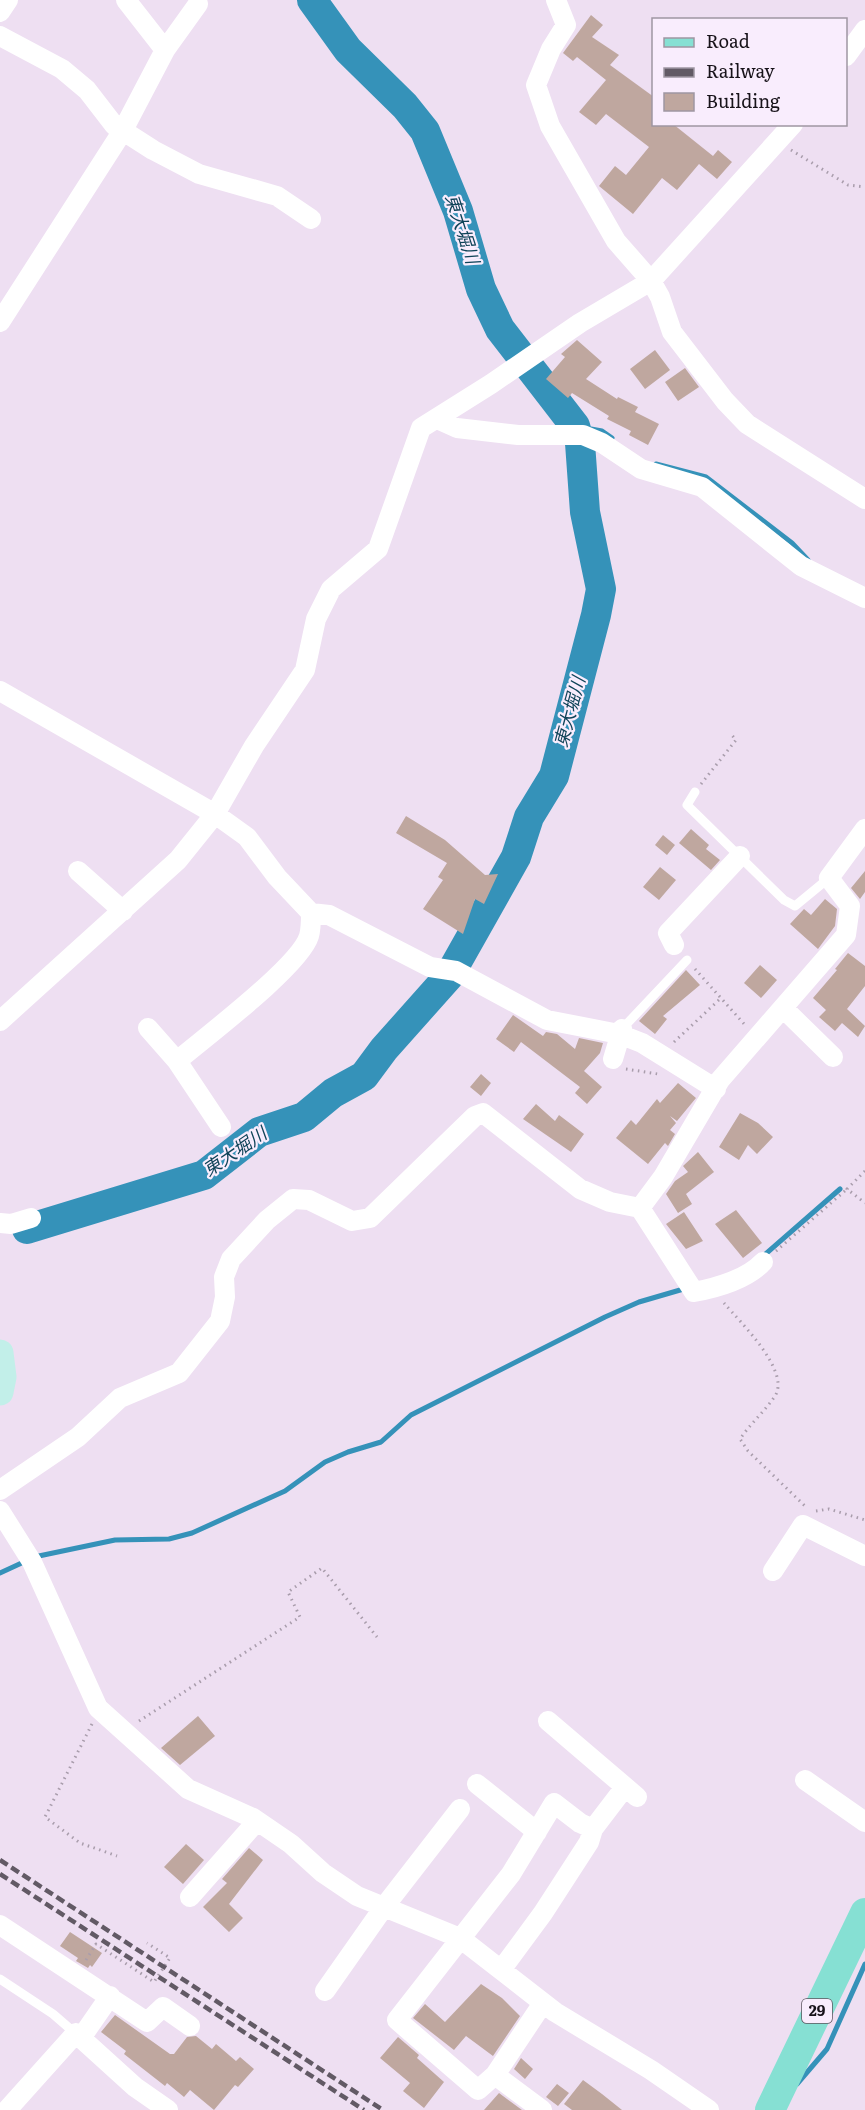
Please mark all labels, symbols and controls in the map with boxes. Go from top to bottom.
legend [652,18,847,126]
text: Road [706,27,750,54]
text: Railway [706,57,775,84]
text: Building [706,87,781,114]
water label: 東大堀川 [439,190,488,269]
water label: 東大堀川 [546,671,591,750]
water label: 東大堀川 [197,1118,273,1182]
road number: 29 [802,1999,832,2023]

